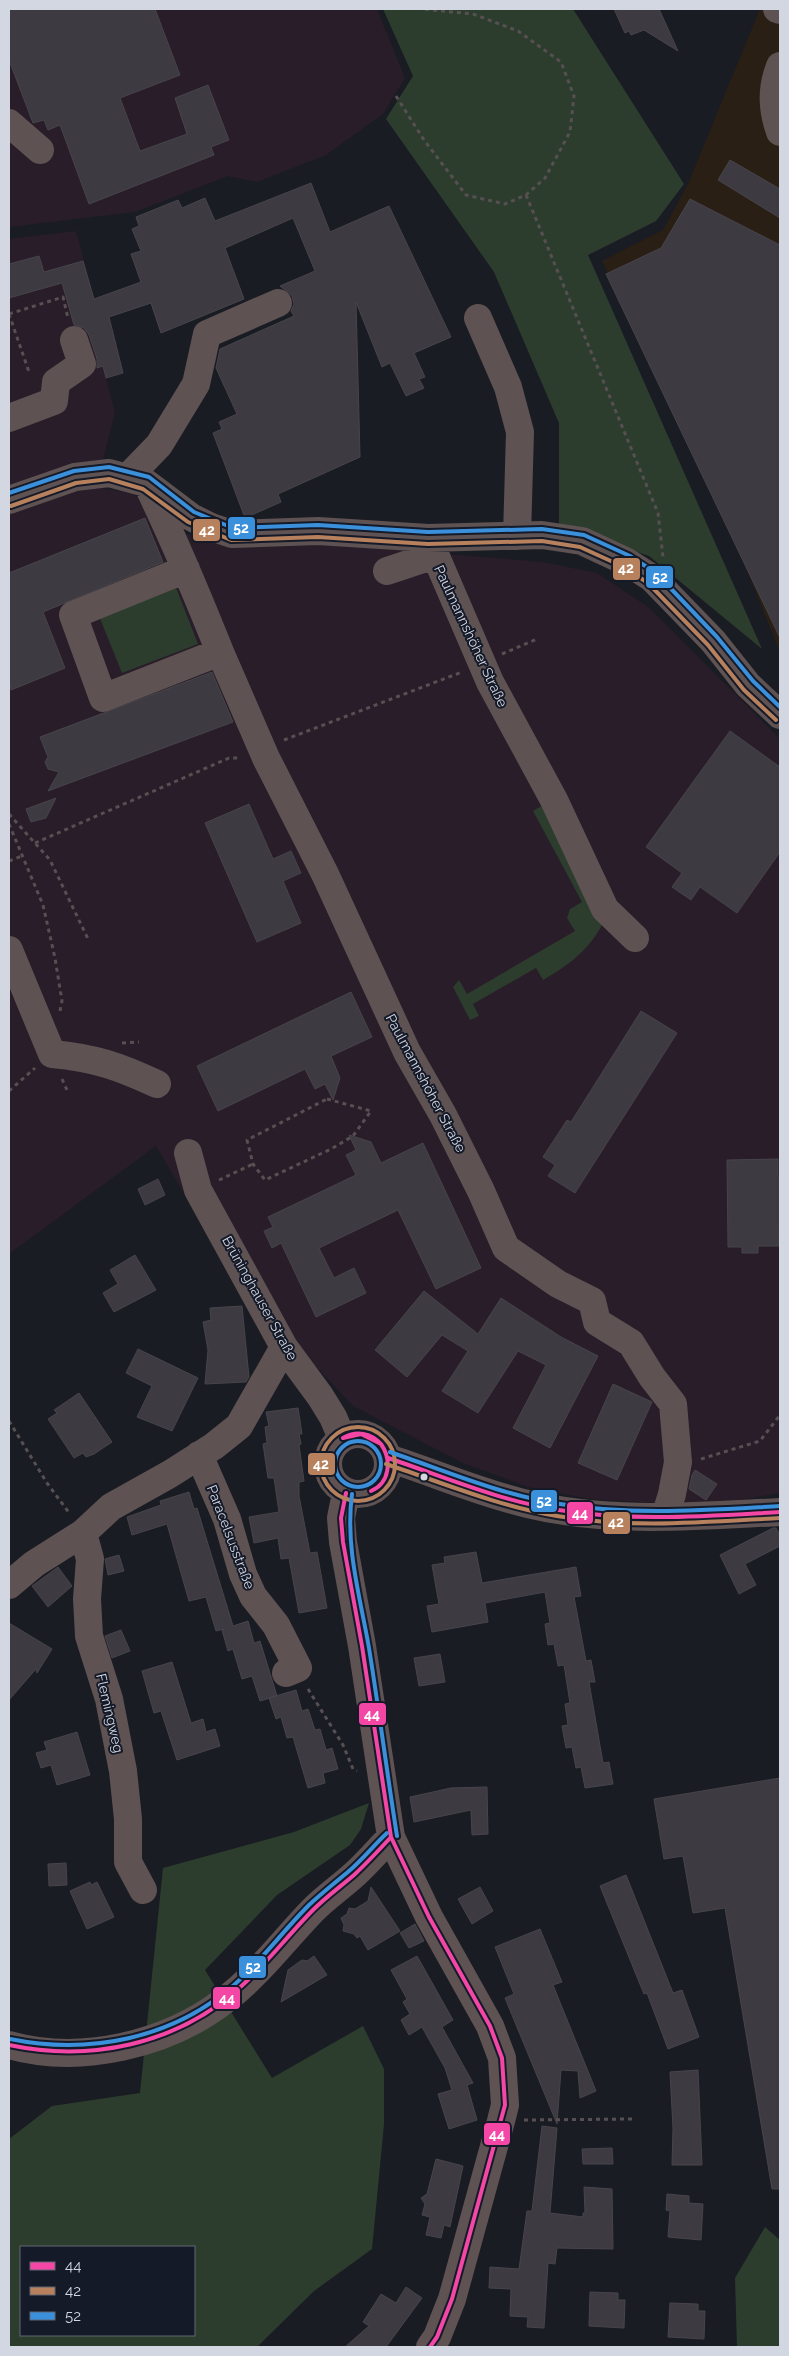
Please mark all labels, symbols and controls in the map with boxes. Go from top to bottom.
line badge: 52 [227,516,256,540]
line badge: 42 [192,518,221,542]
text: 52 [233,520,249,536]
text: 42 [199,522,215,538]
line badge: 42 [612,557,641,581]
text: 42 [618,560,634,576]
street label: Paulmannshöher Straße [431,563,511,709]
line badge: 52 [645,565,674,589]
text: 52 [652,569,668,585]
street label: Paulmannshöher Straße [383,1011,469,1155]
street label: Brüninghauser Straße [219,1233,301,1363]
line badge: 42 [307,1452,336,1476]
text: 42 [313,1456,329,1472]
unlabelled marker [419,1472,429,1482]
street label: Paracelsusstraße [204,1483,258,1591]
line badge: 52 [530,1489,558,1513]
text: 52 [536,1493,552,1509]
line badge: 44 [566,1501,594,1525]
text: 44 [572,1505,588,1521]
line badge: 42 [602,1511,631,1535]
text: 42 [608,1514,624,1530]
street label: Flemingweg [93,1672,127,1754]
line badge: 44 [358,1702,387,1726]
text: 44 [364,1706,380,1722]
line badge: 52 [238,1955,267,1979]
text: 52 [245,1959,261,1975]
line badge: 44 [212,1986,241,2010]
text: 44 [219,1990,235,2006]
line badge: 44 [483,2122,511,2146]
text: 44 [489,2126,505,2142]
legend [20,2246,195,2336]
text: 44 [65,2257,81,2275]
text: 42 [65,2282,81,2300]
text: 52 [65,2307,81,2325]

